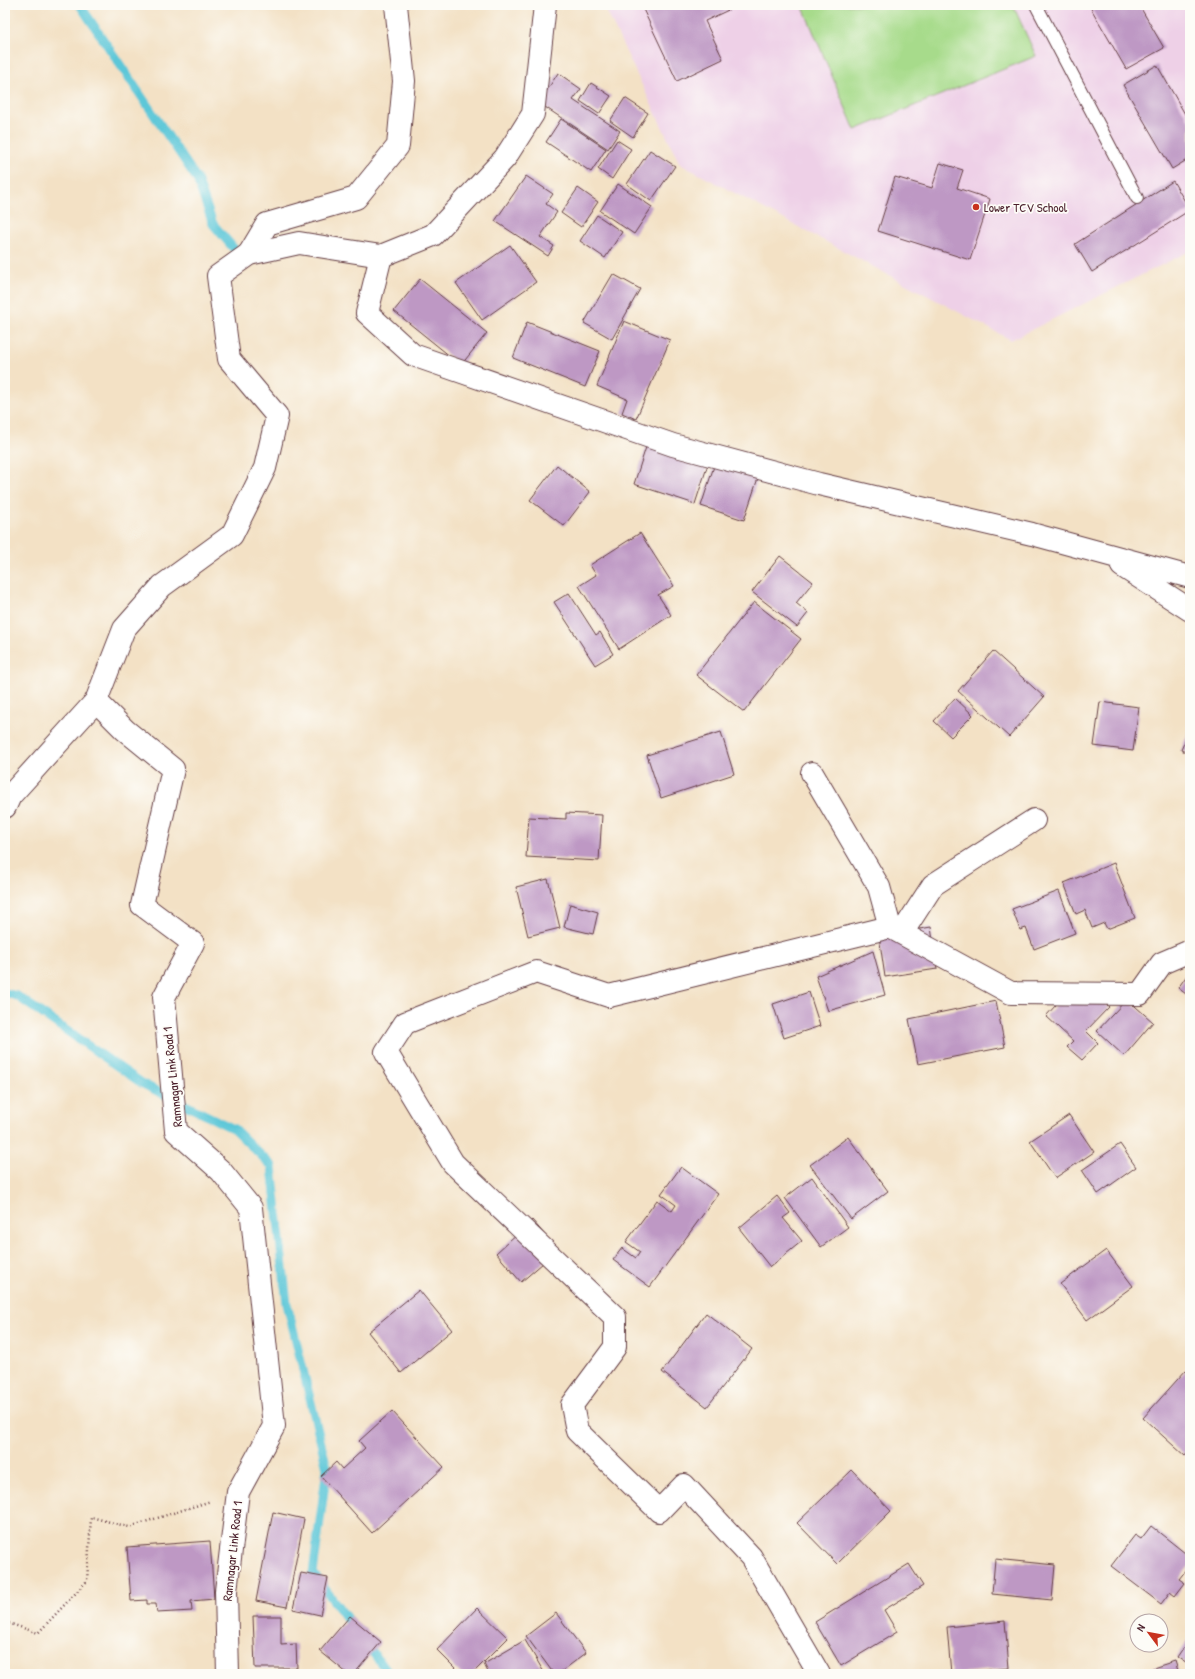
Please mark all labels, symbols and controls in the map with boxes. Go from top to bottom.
place label: Lower TCV School [984,198,1068,216]
marker: Lower TCV School [971,202,981,212]
street label: Ramnagar Link Road 1 [158,1026,186,1128]
street label: Ramnagar Link Road 1 [218,1500,246,1602]
north arrow [1129,1613,1169,1653]
text: N [1133,1621,1148,1634]

